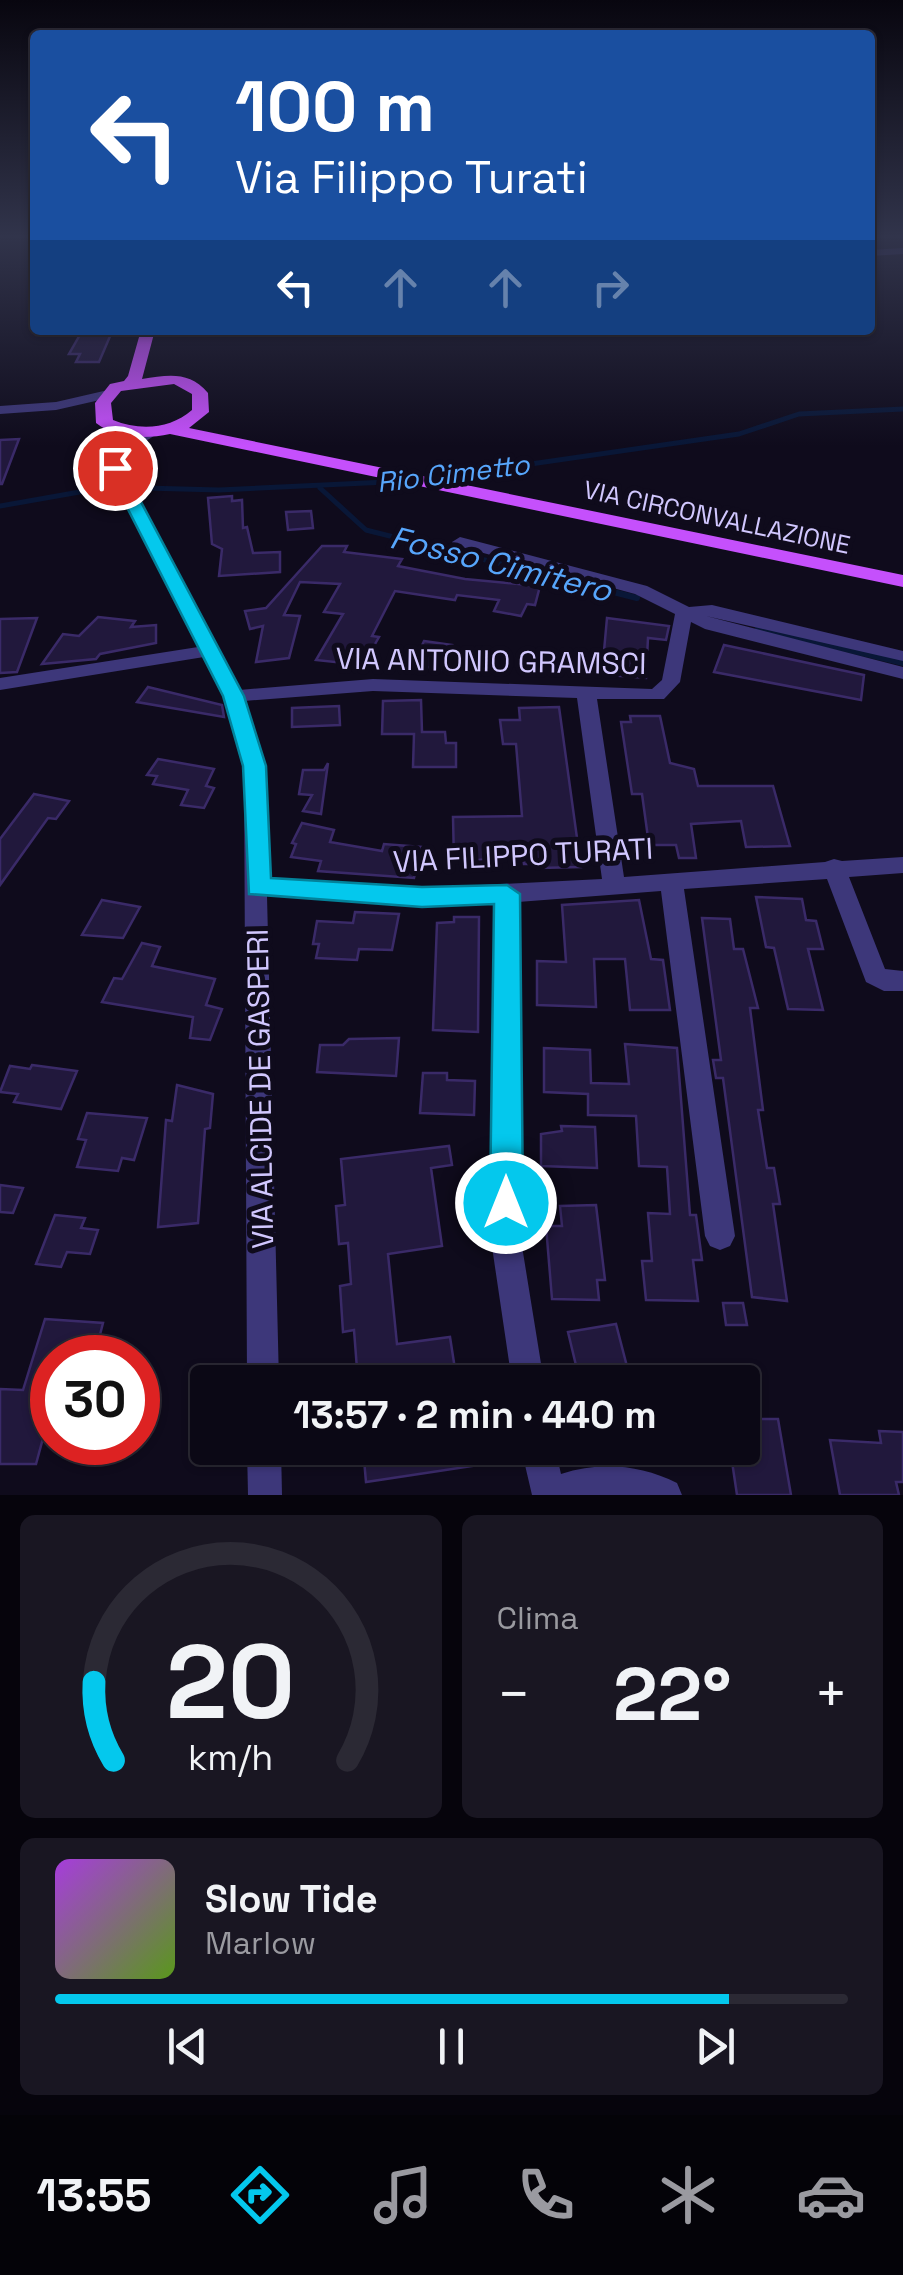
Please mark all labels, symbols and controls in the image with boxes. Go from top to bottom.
text: 100 m [235,62,435,151]
icon: left [70,70,200,200]
text: Via Filippo Turati [235,149,588,206]
icon: left [268,260,323,315]
icon: ahead [373,260,428,315]
icon: ahead [478,260,533,315]
icon: right [583,260,638,315]
pin [73,426,158,511]
icon: arrive [88,441,143,496]
water label: Rio Cimetto [375,446,532,500]
street label: VIA CIRCONVALLAZIONE [581,473,853,561]
water label: Fosso Cimitero [386,517,617,611]
street label: VIA ANTONIO GRAMSCI [335,639,647,683]
street label: VIA FILIPPO TURATI [392,829,654,881]
street label: VIA ALCIDE DE GASPERI [238,929,282,1249]
position arrow [454,1151,558,1255]
speed limit sign: 30 [30,1335,160,1465]
text: 13:57 · 2 min · 440 m [293,1391,657,1439]
text: Clima [497,1598,579,1638]
text: 20 [166,1616,295,1748]
text: 22° [613,1646,732,1742]
text: − [497,1659,531,1729]
text: + [814,1659,848,1729]
text: km/h [188,1735,273,1780]
text: Slow Tide [205,1875,378,1923]
text: Marlow [205,1923,316,1963]
icon: previous [160,2019,215,2074]
icon: pause [424,2019,479,2074]
icon: next [688,2019,743,2074]
icon: directions [225,2160,295,2230]
icon: music [368,2160,438,2230]
icon: phone [511,2160,581,2230]
icon: climate [653,2160,723,2230]
icon: car [796,2160,866,2230]
text: 13:55 [36,2167,152,2224]

